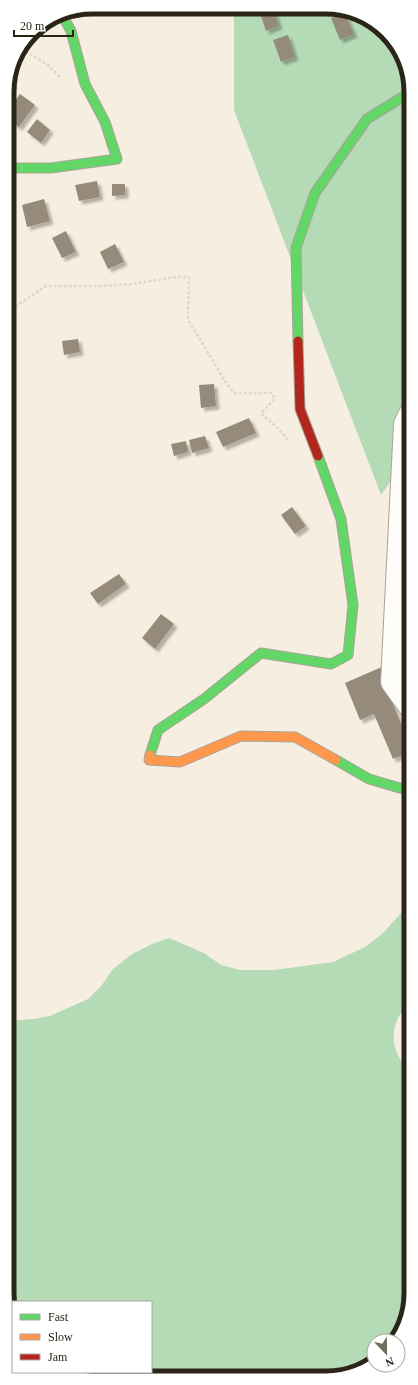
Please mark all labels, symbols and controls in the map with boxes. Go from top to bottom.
scale bar [14,12,73,38]
text: 20 m [20,19,45,33]
legend [12,1301,152,1373]
text: Fast [48,1310,69,1324]
text: Slow [48,1330,73,1344]
north arrow [366,1333,406,1373]
text: Jam [48,1350,68,1364]
text: N [384,1355,396,1369]

